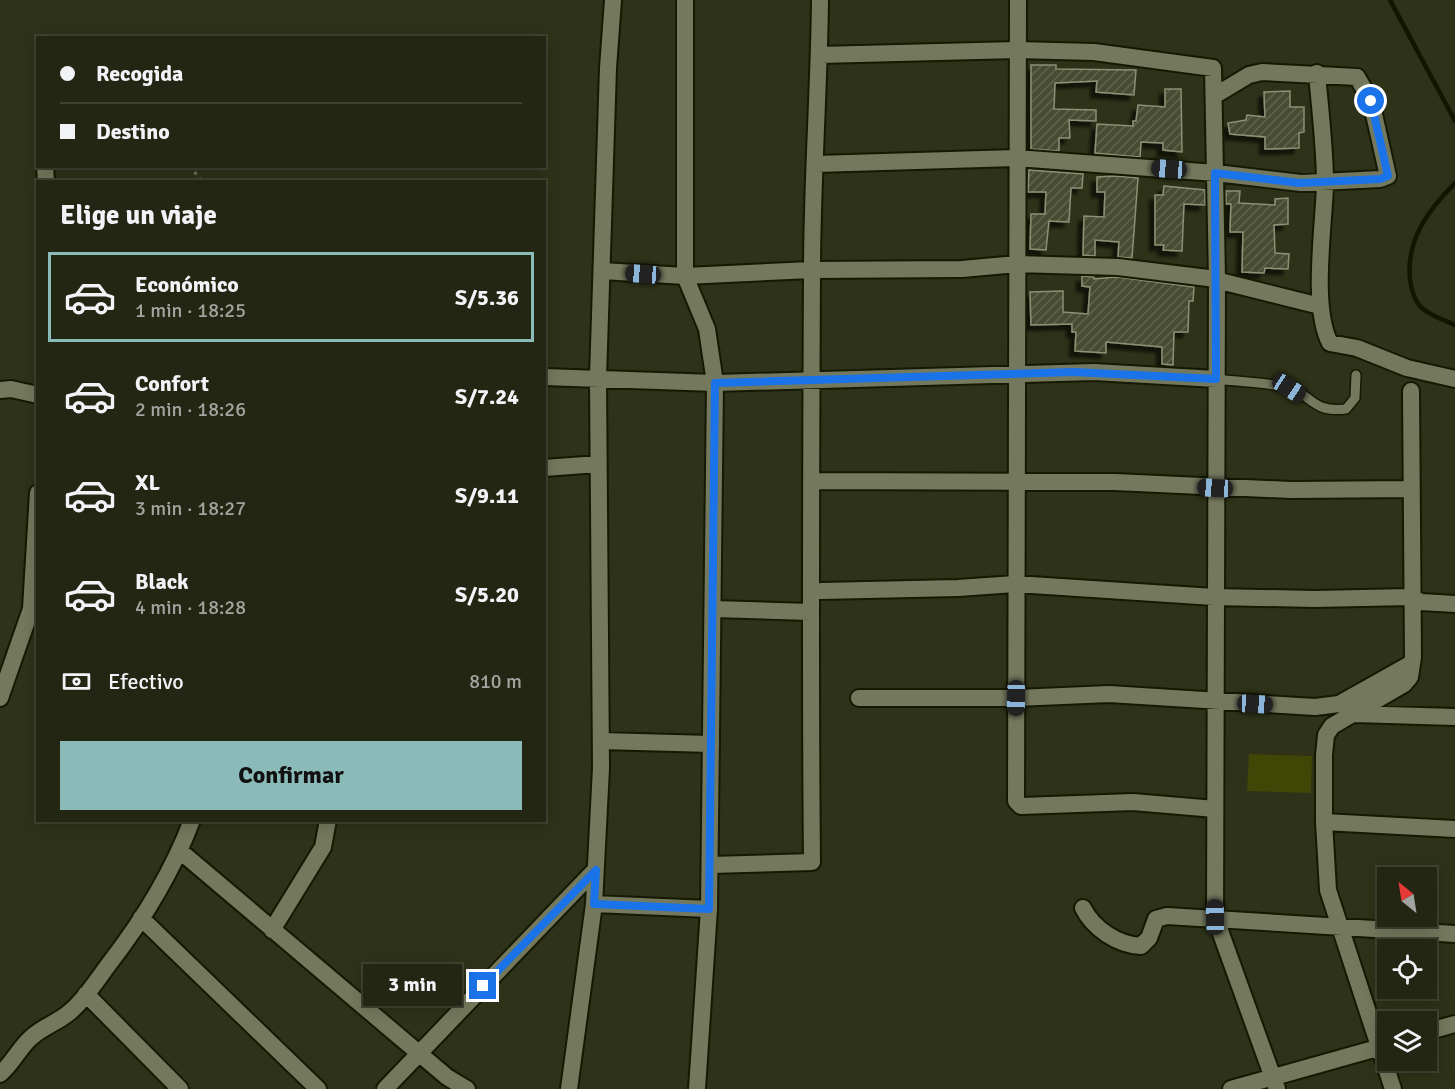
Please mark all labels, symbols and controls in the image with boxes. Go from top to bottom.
text: Recogida [96,60,183,87]
route start [1357,87,1384,114]
text: Destino [96,118,170,145]
car [1150,159,1188,179]
text: Elige un viaje [60,199,217,232]
car [624,264,662,284]
icon: car [63,270,117,324]
text: Económico [135,271,239,298]
text: S/5.36 [455,284,519,311]
text: 1 min · 18:25 [135,298,246,323]
icon: car [63,369,117,423]
text: Confort [135,370,209,397]
car [1269,371,1309,405]
text: S/7.24 [455,383,519,410]
text: 2 min · 18:26 [135,397,246,422]
icon: car [63,468,117,522]
text: XL [135,469,160,496]
car [1197,478,1233,498]
text: S/9.11 [455,482,519,509]
text: 3 min · 18:27 [135,496,246,521]
icon: car [63,567,117,621]
text: Black [135,568,189,595]
text: S/5.20 [455,581,519,608]
text: 4 min · 18:28 [135,595,246,620]
icon: cash [60,665,93,698]
text: Efectivo [108,668,184,695]
text: 810 m [469,669,522,694]
car [1007,680,1025,716]
car [1237,694,1273,714]
button: Confirmar [60,741,522,810]
north arrow [1377,867,1437,927]
map controls [1377,867,1437,1071]
car [1206,899,1224,935]
button: locate [1377,939,1437,999]
callout: 3 min [363,965,462,1007]
text: 3 min [388,972,437,997]
route end [469,972,496,999]
button: layers [1377,1011,1437,1071]

